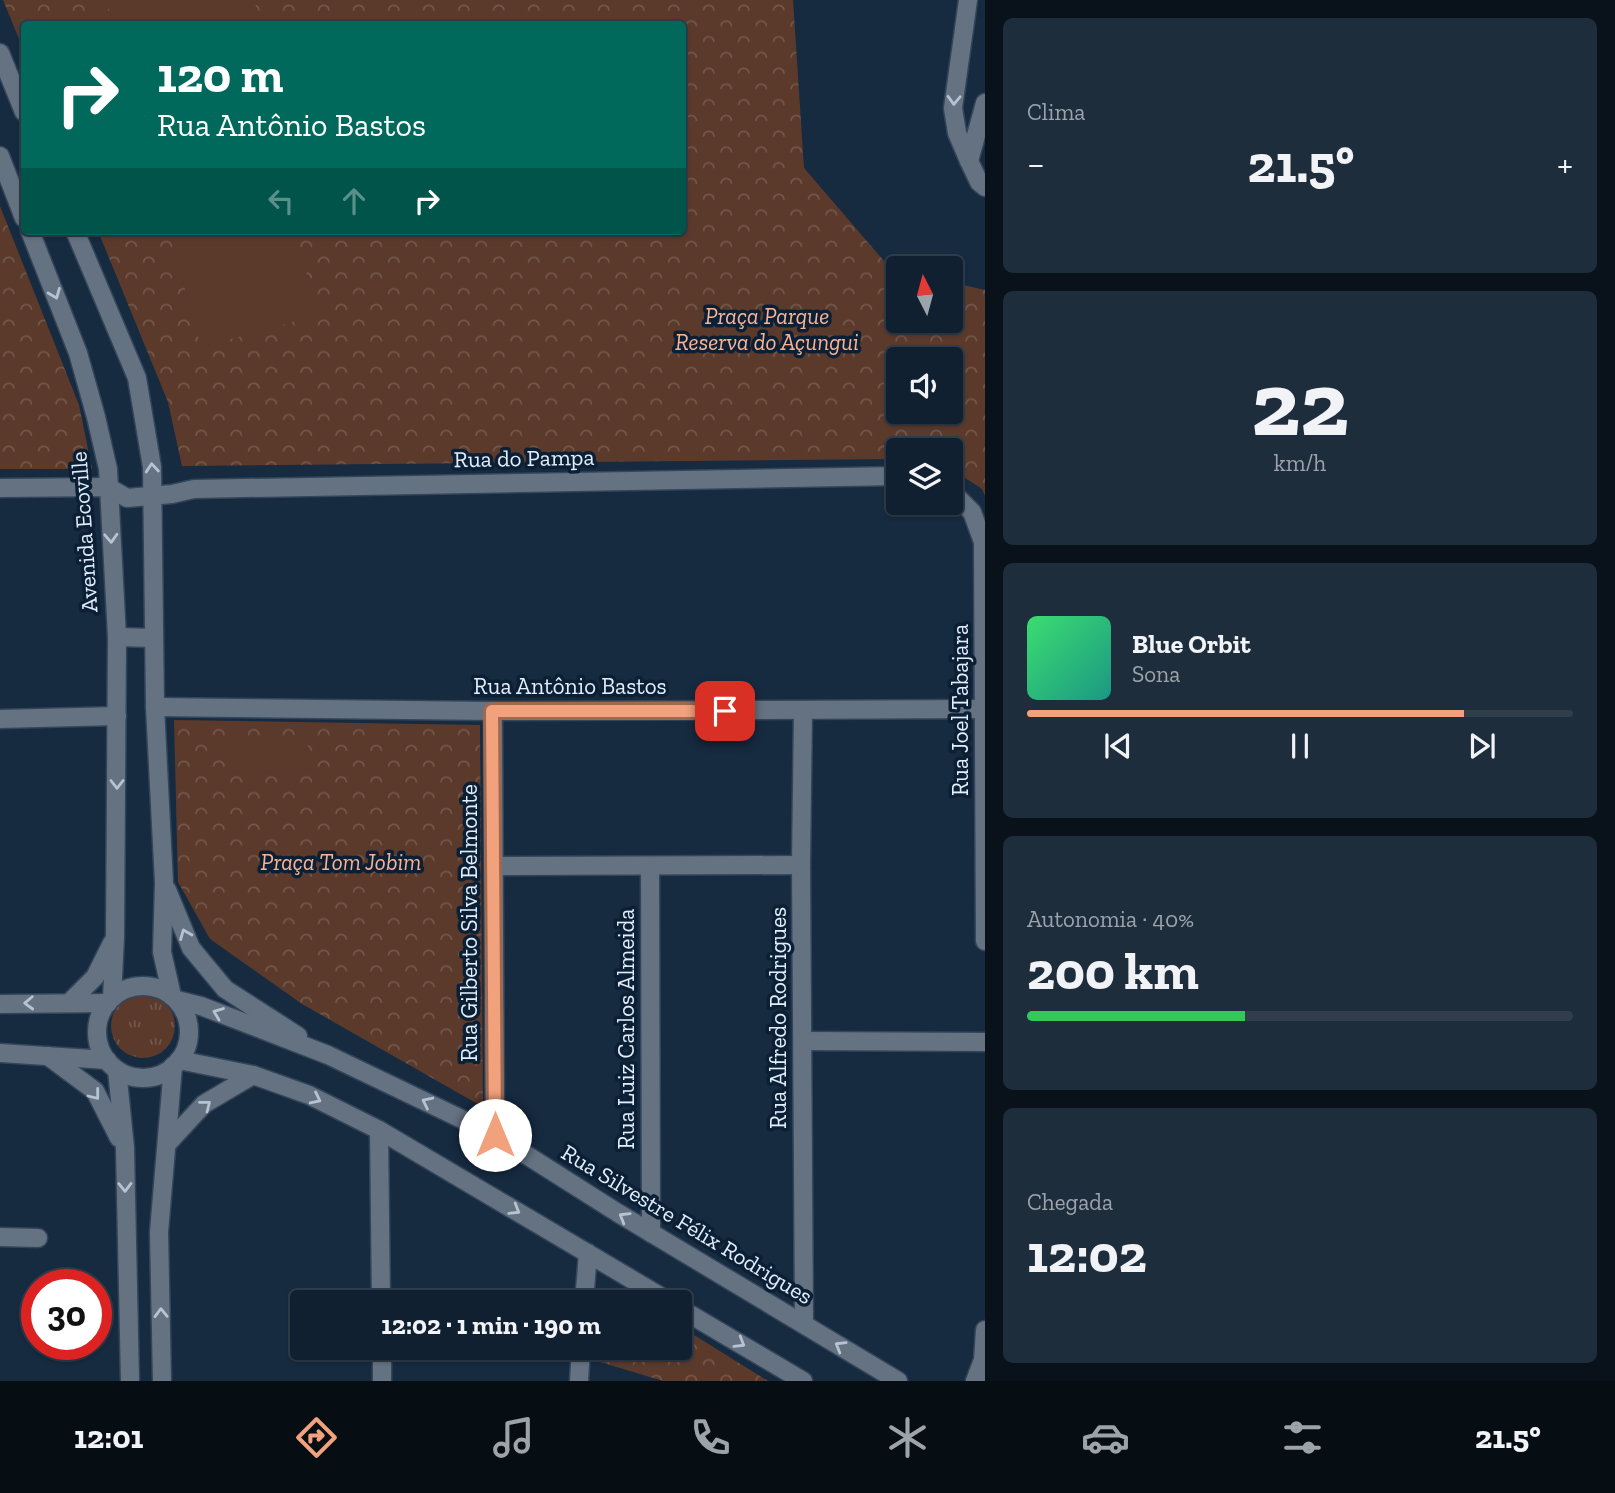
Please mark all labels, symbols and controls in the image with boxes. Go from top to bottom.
text: 120 m [157,46,283,105]
icon: right [42,49,133,140]
one-way arrow [946,95,961,106]
text: Clima [1027,98,1085,126]
text: Rua Antônio Bastos [157,106,426,144]
text: 21.5° [1247,133,1354,195]
text: − [1027,141,1045,187]
text: + [1557,141,1573,187]
icon: left [262,182,300,220]
icon: ahead [335,182,373,220]
icon: right [408,182,446,220]
north arrow [886,256,962,332]
map controls [886,256,963,515]
one-way arrow [46,288,60,300]
park label: Praça Parque Reserva do Açungui [675,302,859,356]
button: sound [886,347,963,424]
text: 22 [1251,349,1349,458]
button: layers [886,438,963,515]
street label: Rua do Pampa [453,443,595,473]
text: km/h [1274,449,1326,477]
street label: Avenida Ecoville [64,451,104,613]
one-way arrow [145,462,160,473]
one-way arrow [103,533,118,544]
street label: Rua Joel Tabajara [946,624,974,796]
text: Blue Orbit [1132,628,1251,660]
text: Sona [1132,660,1180,688]
street label: Rua Antônio Bastos [473,672,667,700]
pin [695,681,755,741]
icon: arrive [706,692,744,730]
icon: previous [1099,727,1137,765]
icon: pause [1281,727,1319,765]
icon: next [1463,727,1501,765]
one-way arrow [109,780,125,790]
street label: Rua Gilberto Silva Belmonte [455,784,483,1062]
park label: Praça Tom Jobim [261,848,421,876]
text: Autonomia · 40% [1027,905,1194,933]
street label: Rua Alfredo Rodrigues [764,907,792,1129]
street label: Rua Luiz Carlos Almeida [612,909,640,1149]
one-way arrow [179,929,193,941]
text: 200 km [1027,940,1199,1002]
one-way arrow [24,996,35,1011]
one-way arrow [213,1007,225,1021]
one-way arrow [86,1087,99,1099]
one-way arrow [309,1091,321,1105]
one-way arrow [422,1097,434,1111]
position arrow [458,1098,532,1172]
one-way arrow [199,1100,211,1113]
street label: Rua Silvestre Félix Rodrigues [556,1138,818,1310]
one-way arrow [117,1182,133,1193]
text: Chegada [1027,1188,1113,1216]
one-way arrow [507,1202,520,1215]
one-way arrow [618,1212,631,1225]
text: 12:02 [1027,1223,1147,1285]
speed limit sign: 30 [21,1269,112,1360]
one-way arrow [153,1307,169,1318]
text: 12:02 · 1 min · 190 m [381,1309,601,1341]
one-way arrow [732,1335,745,1348]
one-way arrow [834,1341,847,1354]
icon: directions [292,1413,341,1462]
icon: music [489,1413,538,1462]
icon: phone [686,1413,735,1462]
icon: climate [883,1413,932,1462]
icon: car [1081,1413,1130,1462]
icon: filters [1278,1413,1327,1462]
text: 12:01 [74,1418,144,1456]
text: 21.5° [1475,1418,1541,1456]

